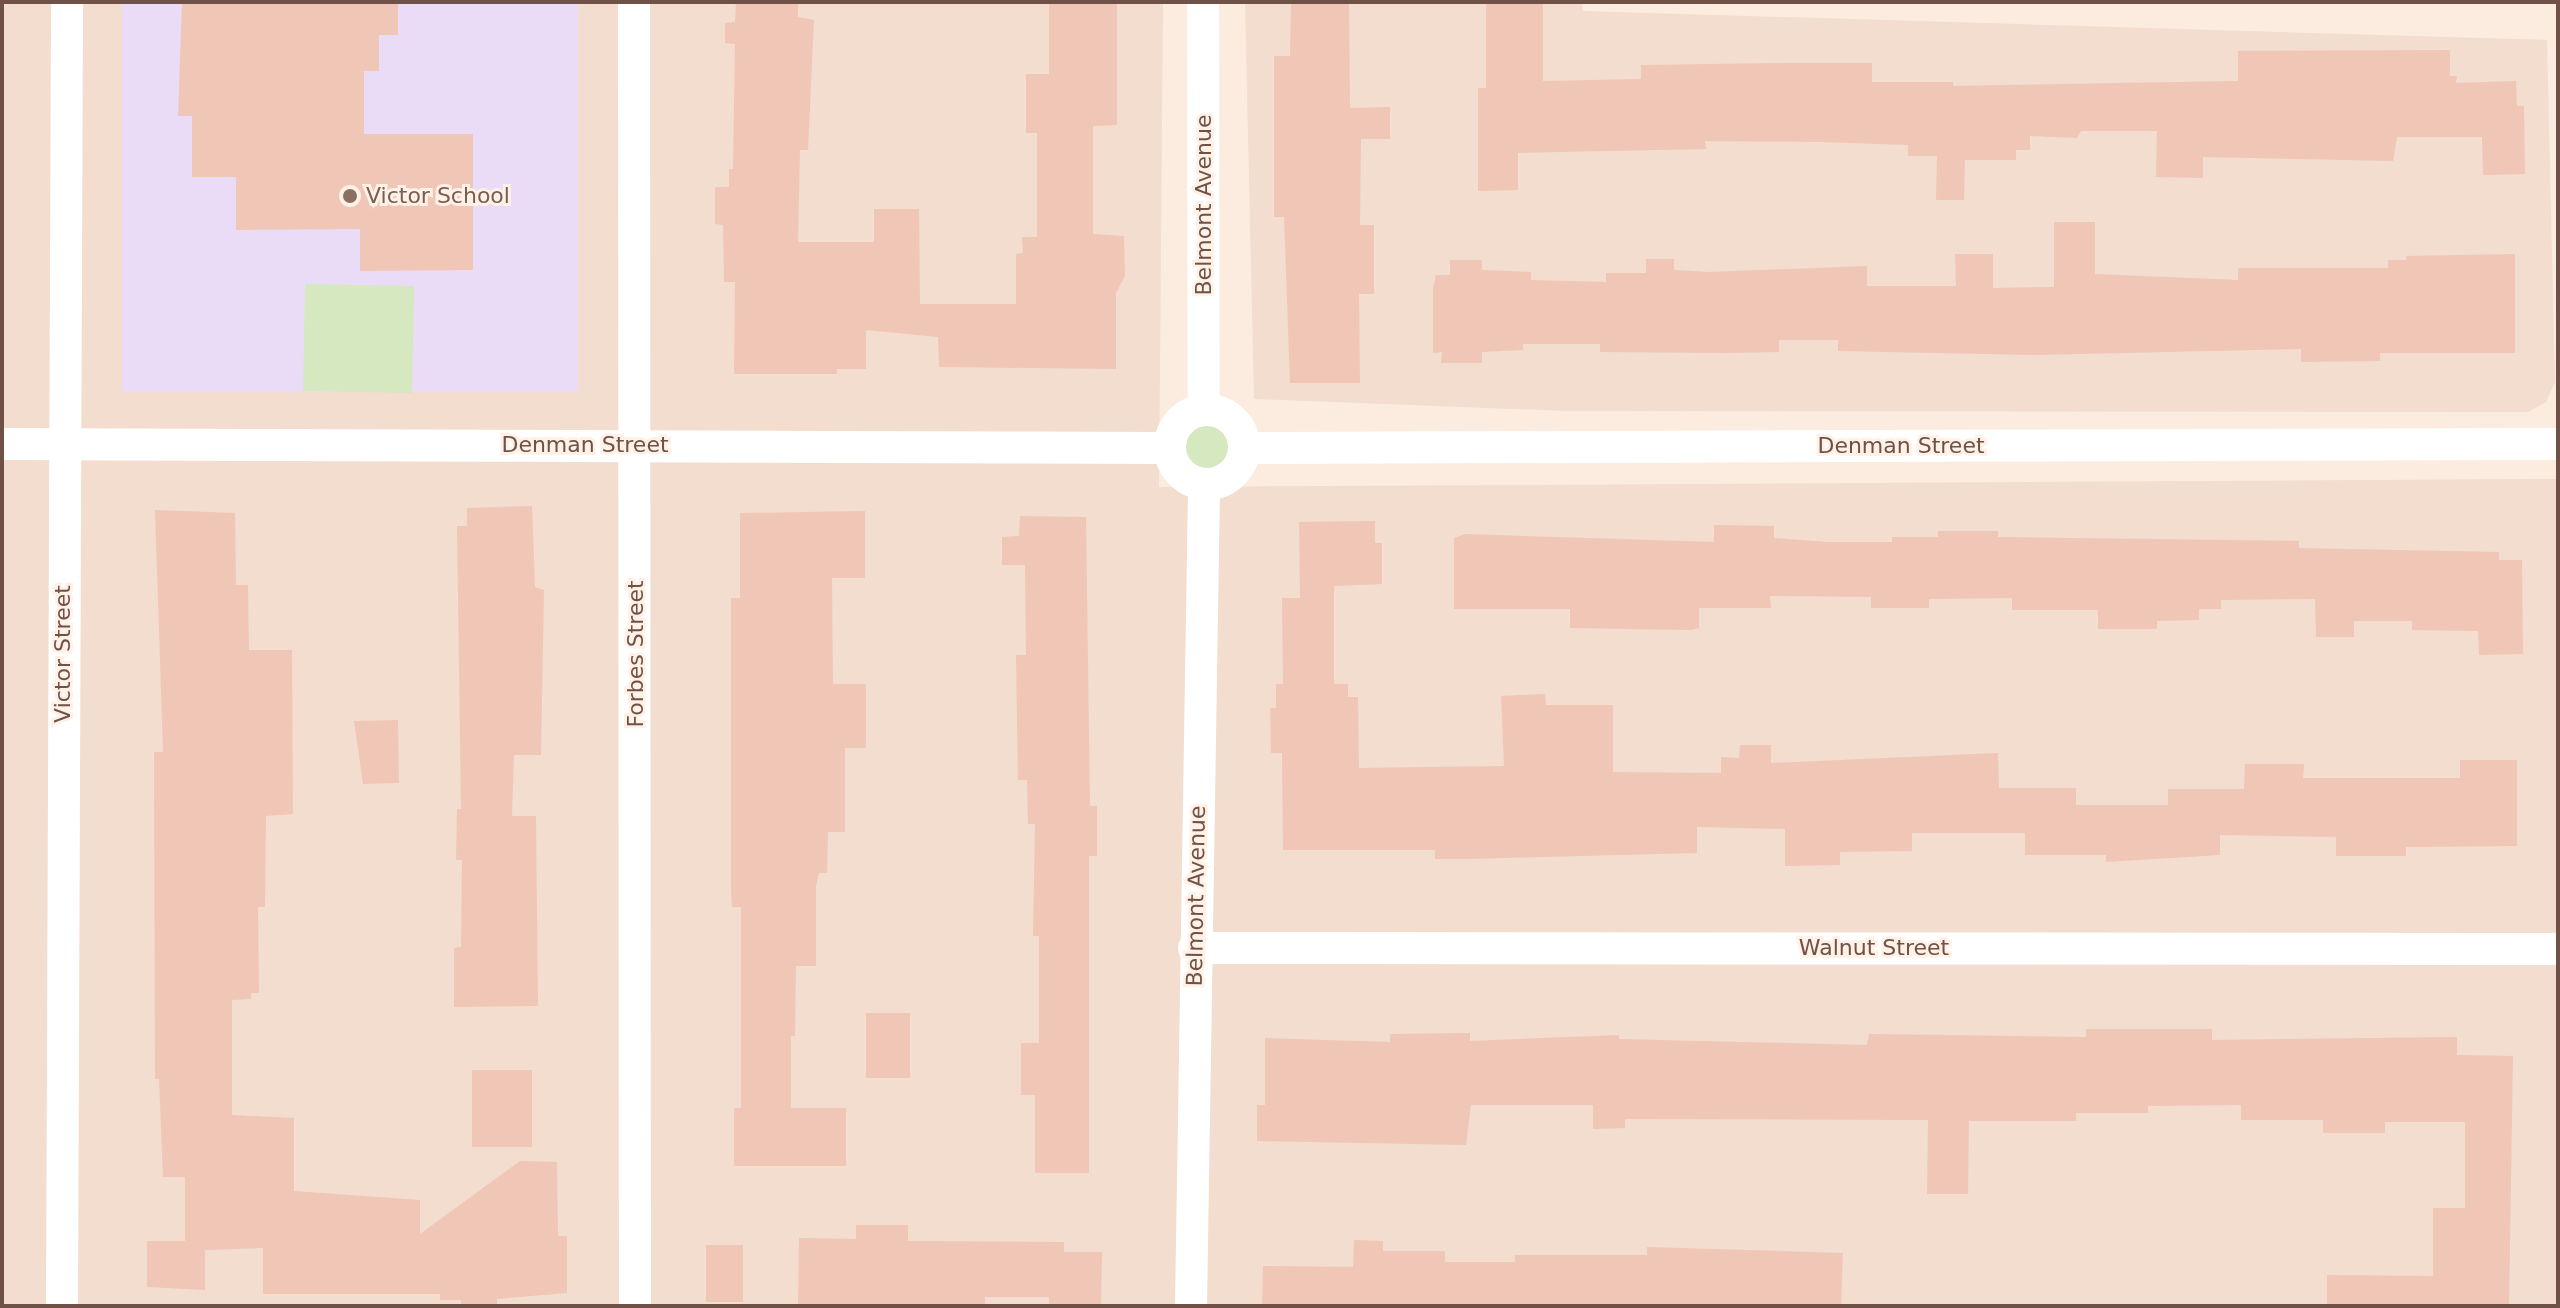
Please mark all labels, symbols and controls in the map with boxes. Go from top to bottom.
street label: Belmont Avenue [1191,115,1217,295]
place label: Victor School [366,183,510,209]
marker: Victor School [341,187,359,205]
street label: Denman Street [501,432,669,458]
street label: Denman Street [1817,433,1985,459]
street label: Forbes Street [623,580,649,728]
street label: Victor Street [50,585,76,723]
street label: Belmont Avenue [1181,805,1211,987]
street label: Walnut Street [1799,935,1949,961]

